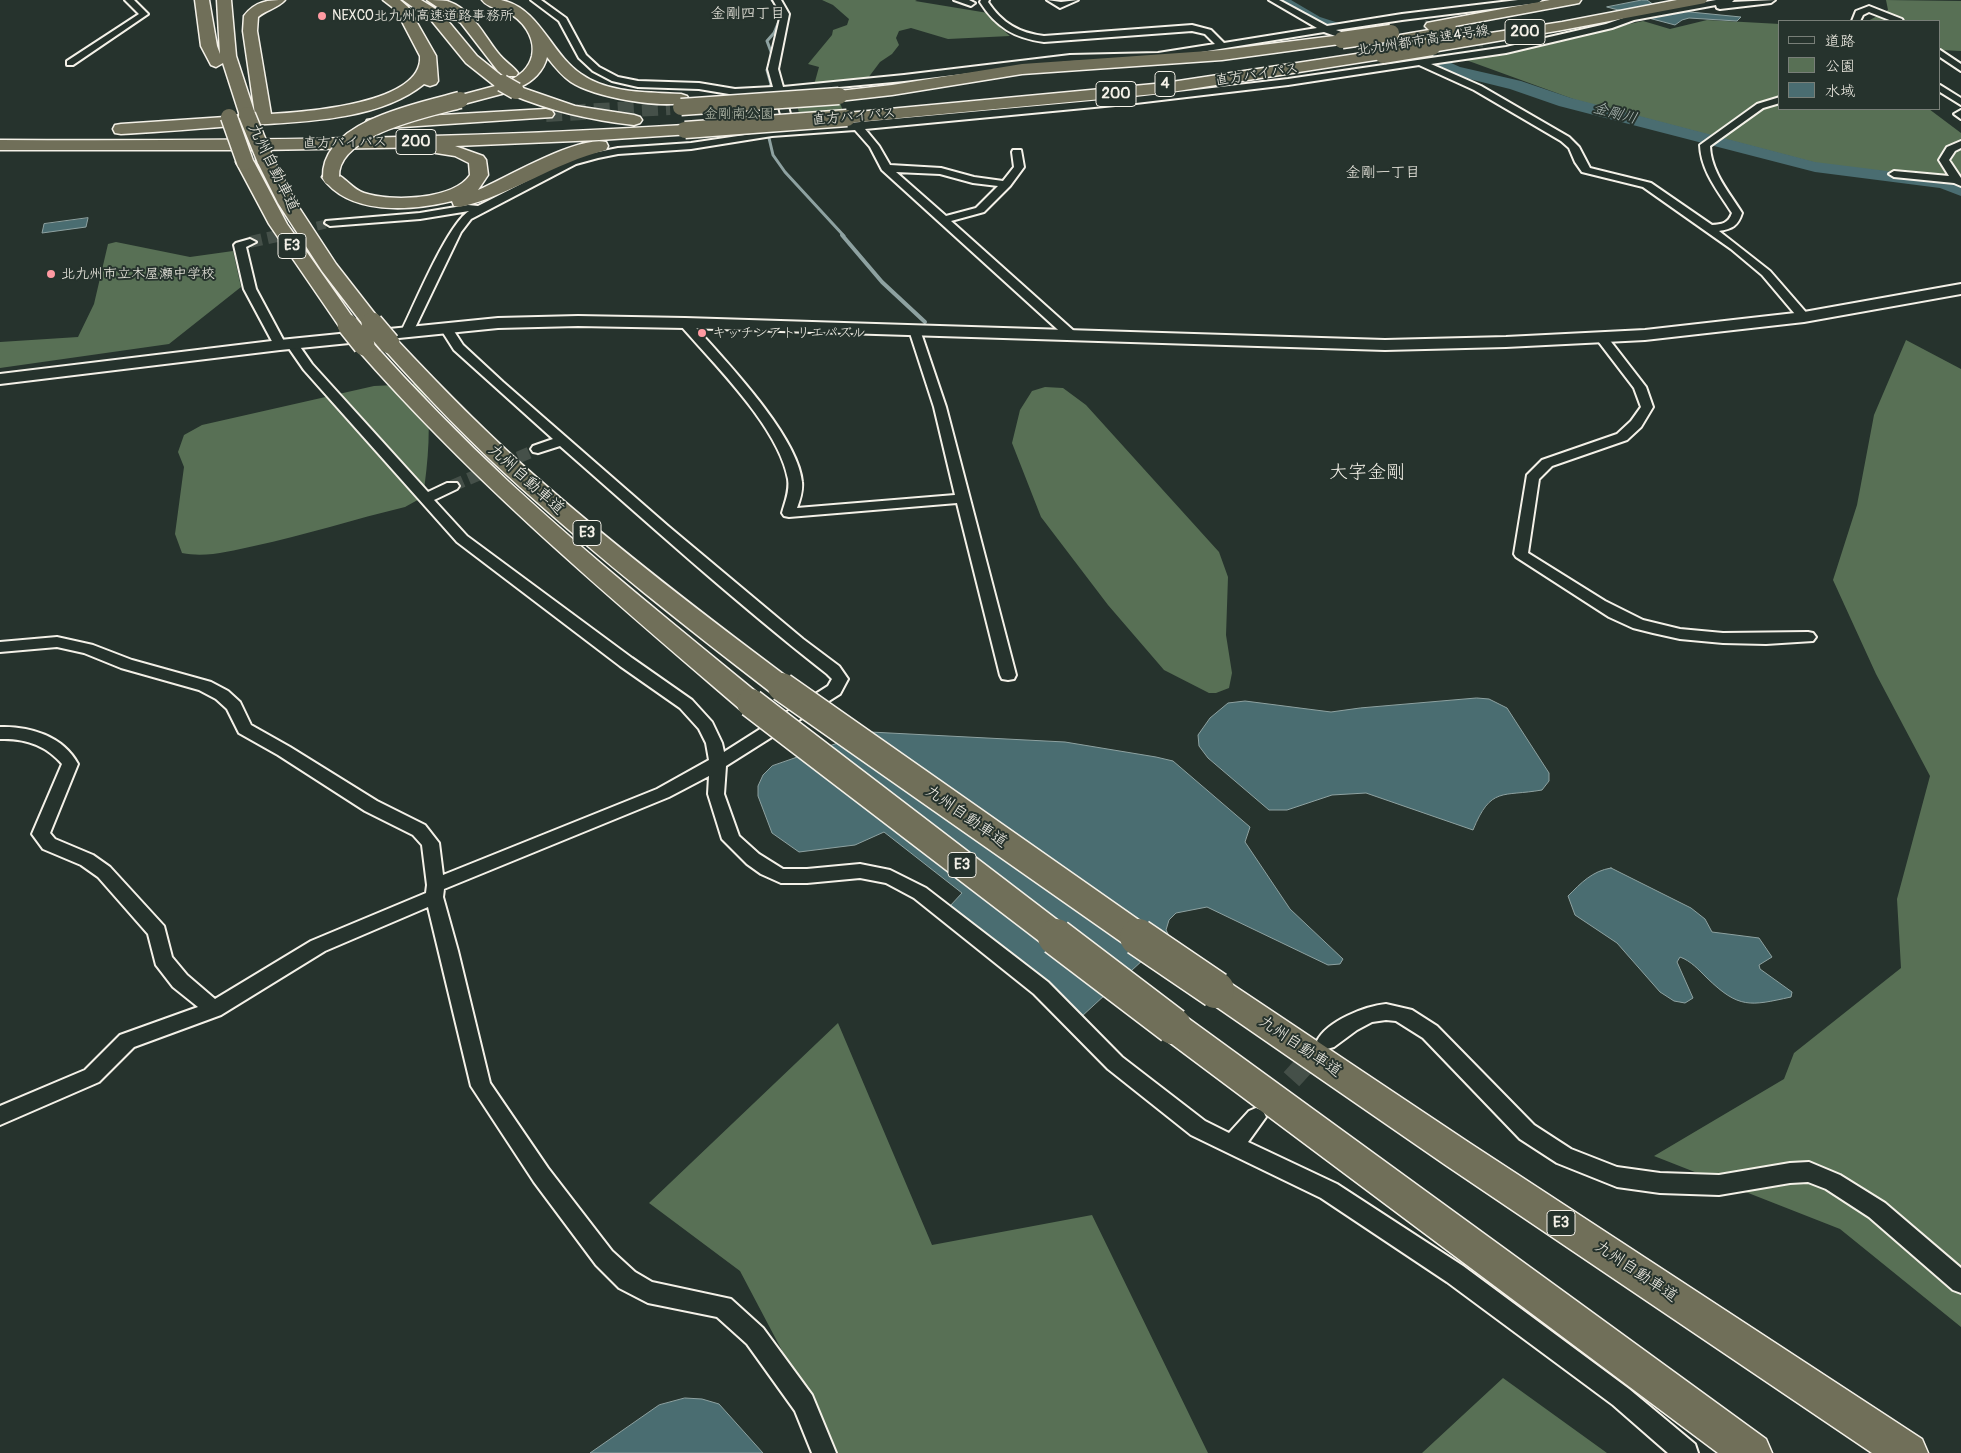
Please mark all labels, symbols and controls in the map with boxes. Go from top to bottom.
district label: 金剛四丁目 [711,5,785,23]
place label: NEXCO北九州高速道路事務所 [332,8,514,24]
marker: NEXCO北九州高速道路事務所 [316,10,328,22]
road number: 200 [1505,20,1545,44]
legend [1778,20,1941,110]
street label: 北九州都市高速4号線 [1355,22,1491,60]
text: 道路 [1825,32,1855,51]
text: 公園 [1825,57,1855,76]
street label: 直方バイパス [1214,60,1300,90]
road number: 4 [1155,72,1175,96]
road number: 200 [1096,82,1136,106]
text: 水域 [1825,82,1855,101]
water label: 金剛川 [1591,99,1639,129]
street label: 直方バイパス [811,105,897,129]
park label: 金剛南公園 [704,106,774,122]
street label: 九州自動車道 [243,121,303,215]
road number: 200 [396,130,436,154]
street label: 直方バイパス [303,134,387,152]
district label: 金剛一丁目 [1346,164,1420,182]
road number: E3 [278,234,306,258]
place label: 北九州市立木屋瀬中学校 [61,266,215,282]
marker: 北九州市立木屋瀬中学校 [45,268,57,280]
place label: キッチンアトリエパズル [712,325,866,341]
marker: キッチンアトリエパズル [696,327,708,339]
street label: 九州自動車道 [484,441,568,519]
district label: 大字金剛 [1329,462,1405,484]
road number: E3 [573,520,601,546]
street label: 九州自動車道 [921,782,1011,852]
road number: E3 [948,852,976,878]
street label: 九州自動車道 [1255,1012,1345,1082]
road number: E3 [1547,1210,1575,1236]
street label: 九州自動車道 [1591,1237,1681,1307]

